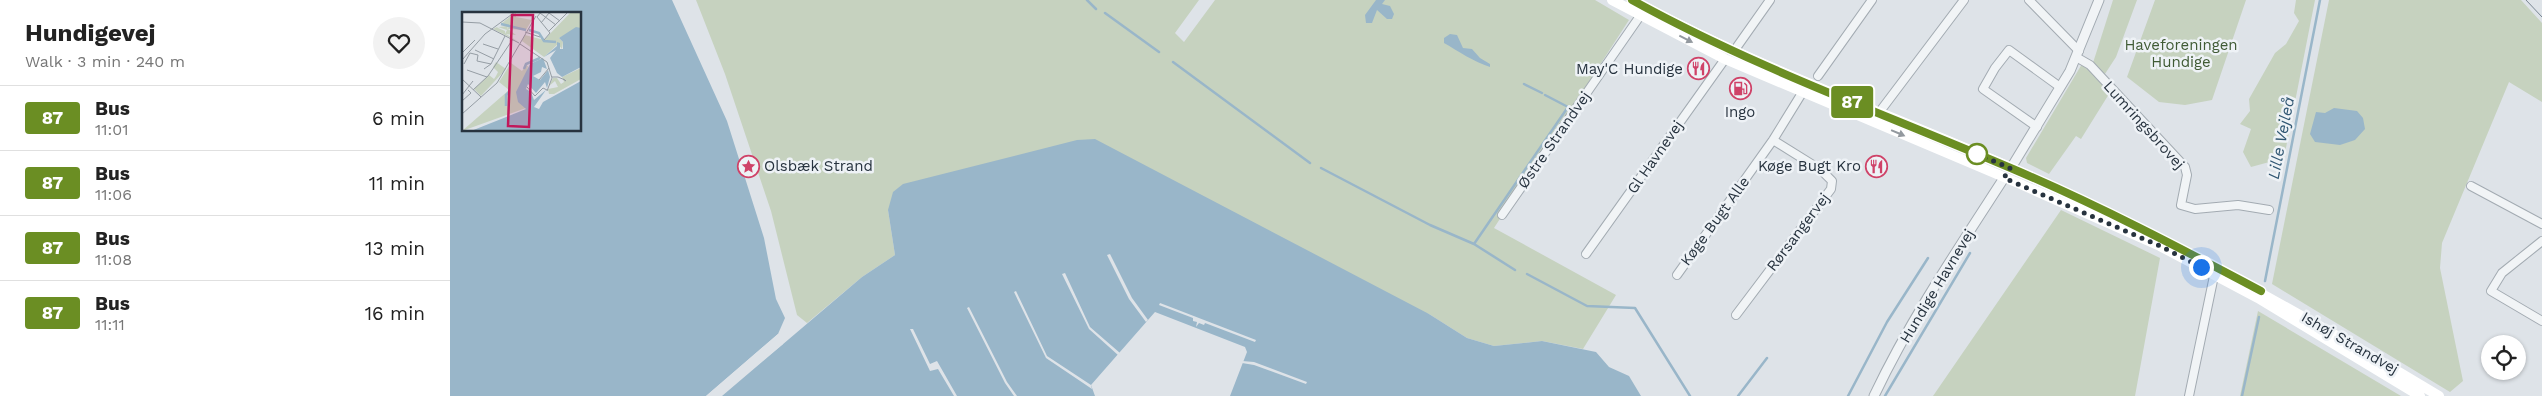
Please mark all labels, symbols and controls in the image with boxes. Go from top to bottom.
inset map [462,12,581,131]
button: heart [373,17,425,69]
text: Hundigevej [25,19,155,47]
one-way arrow [1679,35,1693,43]
park label: Haveforeningen Hundige [2124,36,2238,71]
text: Walk · 3 min · 240 m [25,52,185,71]
restaurant icon: May'C Hundige [1687,57,1711,81]
place label: May'C Hundige [1576,60,1683,78]
fuel station icon: Ingo [1728,77,1752,101]
street label: Lumringsbrovej [2100,77,2188,173]
line badge: 87 [1830,86,1874,118]
street label: Østre Strandvej [1514,88,1594,192]
text: 87 [1841,91,1863,112]
water label: Lille Vejleå [2264,95,2298,181]
text: Bus [95,97,130,120]
place label: Ingo [1725,103,1755,121]
text: 87 [42,107,63,128]
text: 6 min [372,107,425,130]
street label: Gl Havnevej [1623,117,1687,197]
text: 11:01 [95,120,128,139]
one-way arrow [1891,130,1905,138]
unlabelled marker [1966,143,1988,165]
place icon: Olsbæk Strand [736,154,760,178]
restaurant icon: Køge Bugt Kro [1865,154,1889,178]
place label: Olsbæk Strand [764,157,873,175]
place label: Køge Bugt Kro [1758,157,1861,175]
text: Bus [95,162,130,185]
text: 87 [42,172,63,193]
text: 11 min [369,172,425,195]
street label: Køge Bugt Alle [1677,173,1753,269]
text: 11:06 [95,185,132,204]
street label: Rørsangervej [1763,189,1833,275]
street label: Hundige Havnevej [1896,226,1978,346]
text: Bus [95,227,130,250]
text: 87 [42,237,63,258]
text: 13 min [365,237,425,260]
text: 11:08 [95,250,132,269]
your location [2189,255,2214,280]
text: Bus [95,292,130,315]
text: 87 [42,302,63,323]
text: 16 min [365,302,425,325]
street label: Ishøj Strandvej [2298,308,2402,378]
text: 11:11 [95,315,125,334]
map controls [2481,335,2526,380]
button: locate [2481,335,2526,380]

